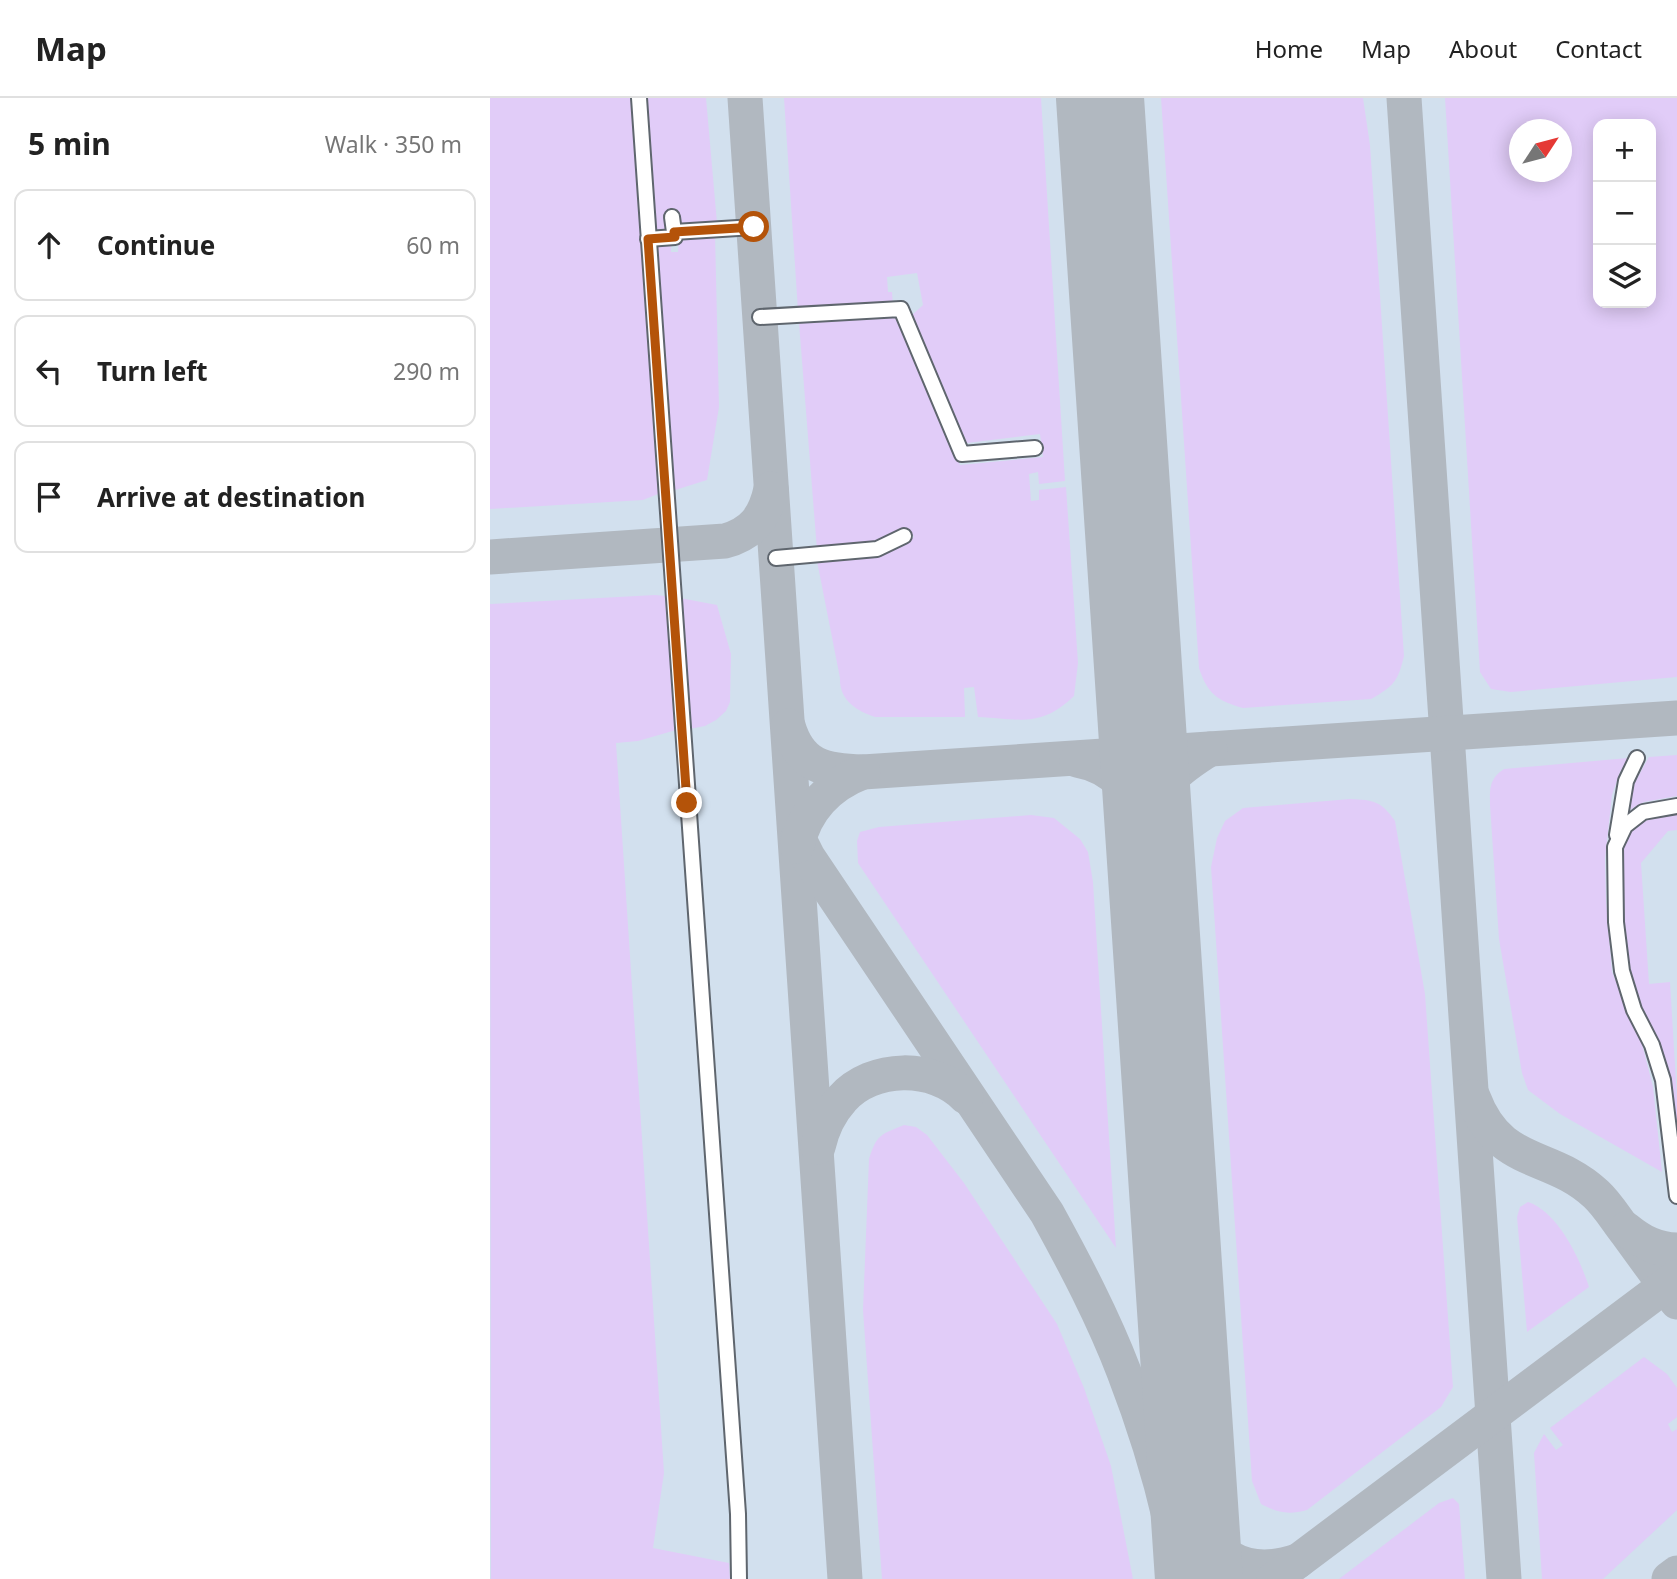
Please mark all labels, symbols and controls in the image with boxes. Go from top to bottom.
text: Map [35,26,107,71]
text: Home [1255,32,1323,65]
text: Map [1361,32,1411,65]
text: About [1449,32,1517,65]
text: Contact [1555,32,1642,65]
north arrow [1509,119,1572,182]
map controls [1593,119,1656,308]
button: + [1593,119,1656,182]
text: 5 min [28,123,111,164]
text: Walk · 350 m [325,128,462,160]
button: − [1593,182,1656,245]
route start [738,211,769,242]
icon: ahead [30,226,68,264]
text: Continue [97,227,215,263]
text: 60 m [406,229,460,261]
button: layers [1593,245,1656,308]
icon: left [30,352,68,390]
text: Turn left [97,353,208,389]
text: 290 m [393,355,460,387]
icon: arrive [30,478,68,516]
text: Arrive at destination [97,479,366,515]
route end [671,787,702,818]

